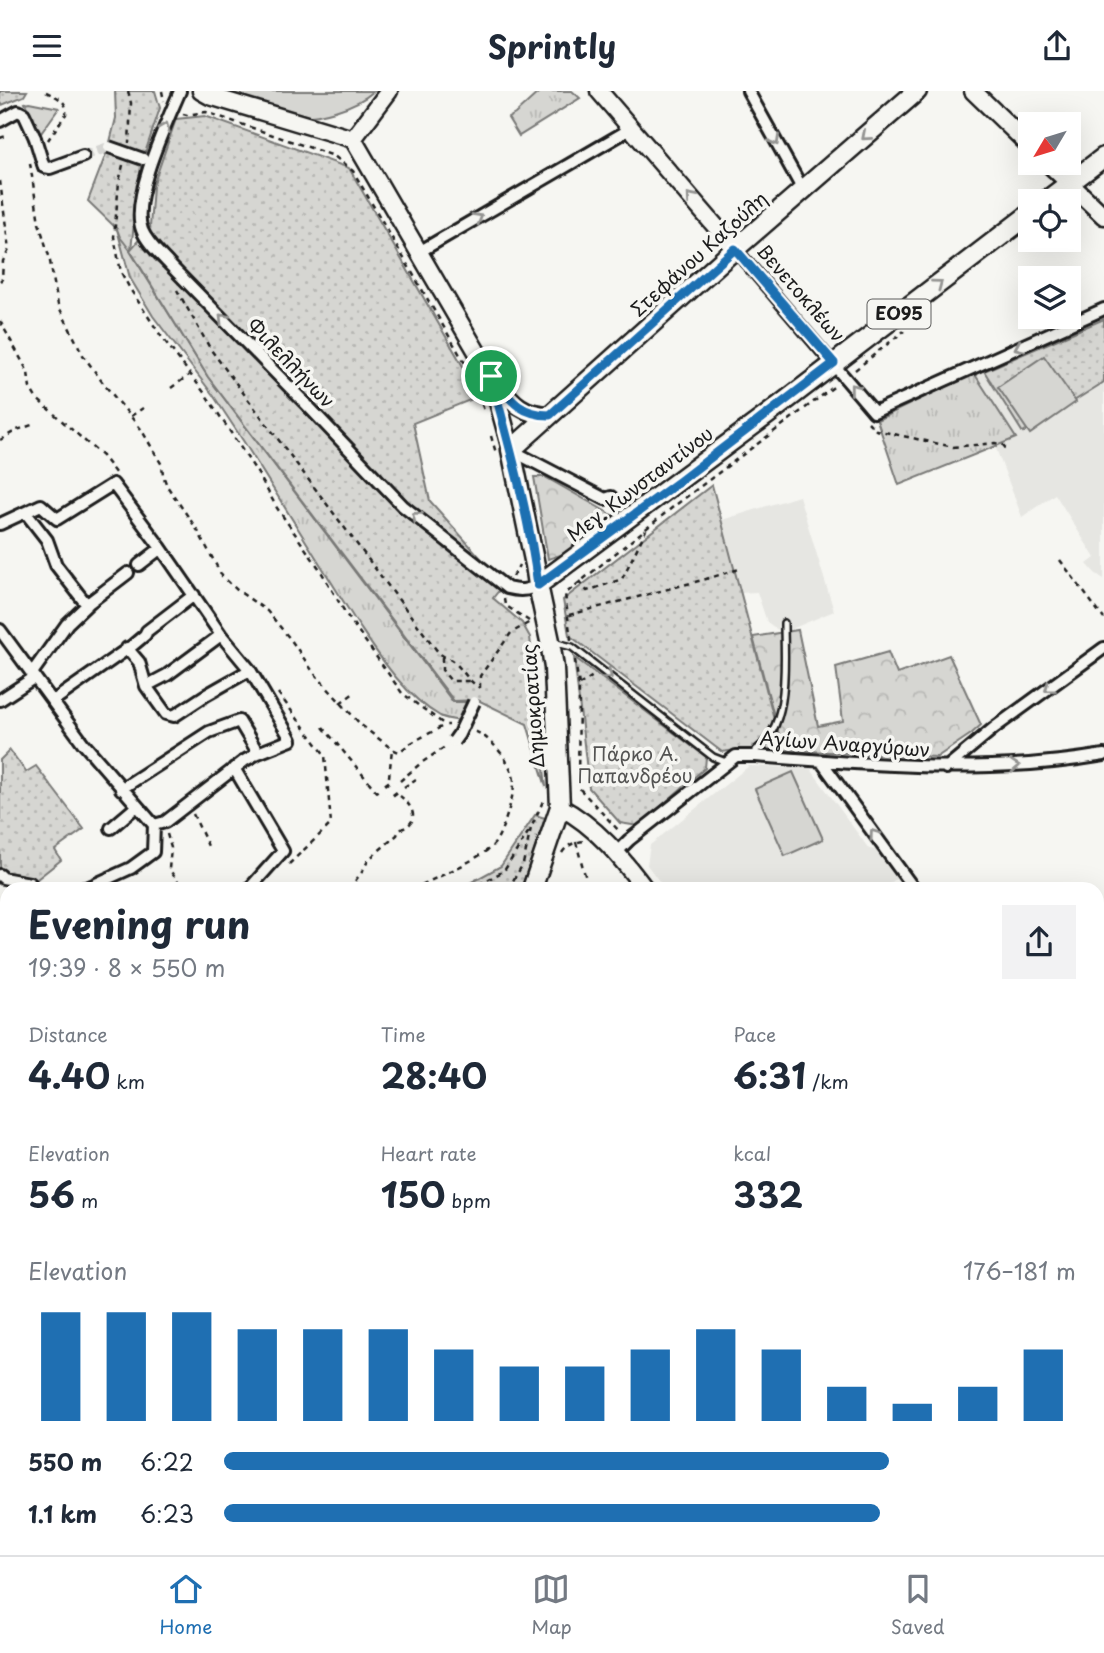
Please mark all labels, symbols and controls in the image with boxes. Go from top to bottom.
text: Sprintly [488,22,616,70]
icon: menu [28,27,66,65]
icon: share [1038,27,1076,65]
north arrow [1018,112,1082,175]
map controls [1018,112,1081,329]
one-way arrow [157,121,171,133]
one-way arrow [861,128,874,140]
one-way arrow [767,133,780,146]
street label: Στεφάνου Καζούλη [624,184,773,322]
button: locate [1018,189,1081,252]
one-way arrow [687,192,699,205]
one-way arrow [470,213,483,226]
street label: Βενετοκλέων [751,237,852,348]
button: layers [1018,266,1081,329]
one-way arrow [930,280,942,292]
road number: ΕΟ95 [867,299,930,329]
street label: Φιλελλήνων [242,311,342,414]
one-way arrow [218,314,231,327]
one-way arrow [1014,339,1027,353]
pin [461,346,521,406]
icon: arrive [472,357,510,395]
one-way arrow [850,383,862,396]
street label: Μεγ. Κωνσταντίνου [560,419,718,548]
one-way arrow [411,512,423,525]
street label: Δημοκρατίας [514,643,550,769]
one-way arrow [600,666,613,679]
one-way arrow [1044,679,1056,692]
street label: Αγίων Αναργύρων [759,723,931,763]
park label: Πάρκο Α. Παπανδρέου [577,739,693,789]
one-way arrow [1009,759,1020,774]
one-way arrow [870,829,882,842]
text: Evening run [28,895,250,952]
button: share [1002,905,1076,979]
text: 19:39 · 8 × 550 m [28,950,225,985]
text: Distance [28,1020,108,1048]
text: Time [381,1020,426,1048]
text: Pace [733,1020,776,1048]
text: 4.40 [28,1048,110,1101]
text: 28:40 [381,1048,487,1101]
text: 6:31 [733,1048,806,1101]
text: km [110,1067,145,1095]
text: /km [806,1067,849,1095]
text: Elevation [28,1139,110,1167]
text: Heart rate [381,1139,477,1167]
text: kcal [733,1139,771,1167]
text: 56 [28,1167,75,1220]
text: 150 [381,1167,445,1220]
text: 332 [733,1167,803,1220]
text: m [75,1186,98,1214]
text: bpm [445,1186,491,1214]
text: Elevation [28,1253,127,1288]
text: 176–181 m [963,1253,1076,1288]
text: 550 m [28,1444,102,1479]
text: 6:22 [140,1444,194,1479]
text: 1.1 km [28,1496,97,1531]
text: 6:23 [140,1496,194,1531]
tab: Home [159,1570,212,1640]
tab: Map [531,1570,572,1640]
tab: Saved [891,1570,945,1640]

